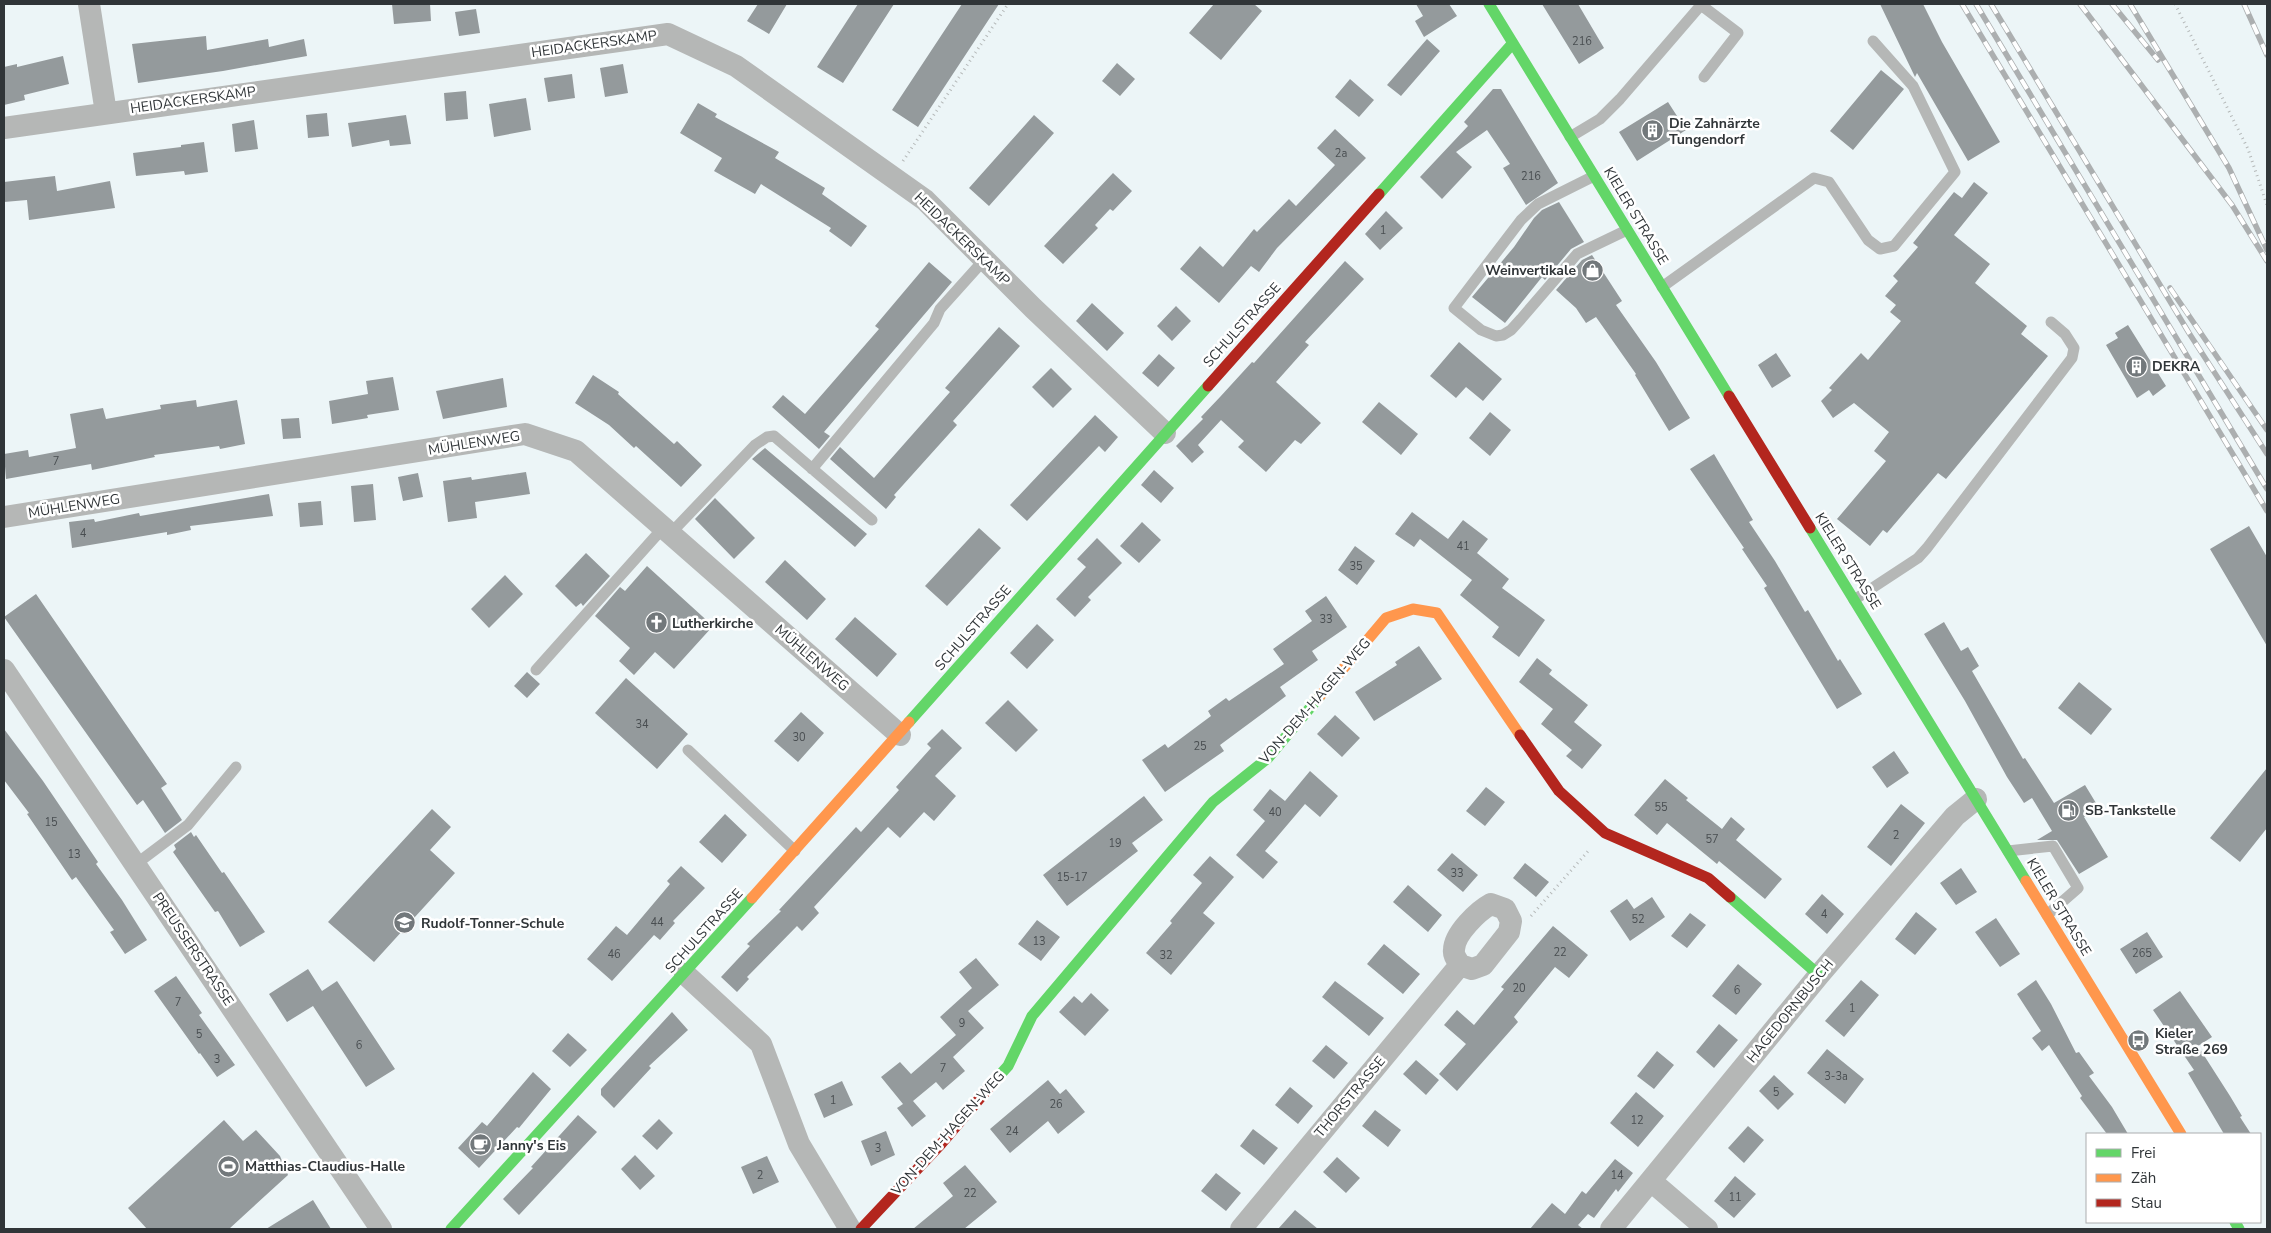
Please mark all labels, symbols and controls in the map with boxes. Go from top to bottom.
street label: HEIDACKERSKAMP [530,26,658,62]
house number: 216 [1572,34,1592,49]
street label: HEIDACKERSKAMP [129,82,257,118]
place label: Die Zahnärzte Tungendorf [1669,114,1760,149]
building icon: Die Zahnärzte Tungendorf [1641,119,1665,143]
house number: 2a [1335,146,1347,161]
street label: KIELER STRASSE [1599,164,1673,268]
house number: 216 [1521,169,1541,184]
street label: HEIDACKERSKAMP [910,188,1014,290]
house number: 1 [1380,223,1386,238]
shop icon: Weinvertikale [1580,258,1604,282]
place label: Weinvertikale [1485,261,1576,280]
street label: SCHULSTRASSE [1199,279,1285,371]
building icon: DEKRA [2124,354,2148,378]
place label: DEKRA [2152,357,2201,376]
street label: MÜHLENWEG [427,426,521,460]
house number: 7 [53,454,59,469]
street label: MÜHLENWEG [27,489,121,523]
street label: KIELER STRASSE [1811,509,1885,613]
house number: 4 [80,526,87,541]
house number: 41 [1456,539,1470,554]
house number: 35 [1349,559,1363,574]
street label: SCHULSTRASSE [930,581,1016,675]
church icon: Lutherkirche [644,611,668,635]
house number: 33 [1319,612,1333,627]
place label: Lutherkirche [672,614,754,633]
street label: MÜHLENWEG [771,620,853,696]
street label: VON-DEM-HAGEN-WEG [1254,634,1375,769]
house number: 34 [635,717,649,732]
house number: 30 [792,730,806,745]
house number: 25 [1193,739,1207,754]
fuel station icon: SB-Tankstelle [2057,798,2081,822]
house number: 55 [1654,800,1668,815]
place label: SB-Tankstelle [2085,801,2176,820]
house number: 40 [1268,805,1282,820]
house number: 15 [44,815,58,830]
house number: 2 [1893,828,1899,843]
house number: 57 [1705,832,1719,847]
house number: 19 [1108,836,1122,851]
house number: 13 [67,847,81,862]
street label: KIELER STRASSE [2022,855,2096,959]
house number: 33 [1450,866,1464,881]
house number: 15-17 [1056,870,1088,885]
street label: SCHULSTRASSE [661,885,747,977]
street label: PREUSSERSTRASSE [148,889,238,1009]
house number: 4 [1821,907,1828,922]
school or university icon: Rudolf-Tonner-Schule [393,911,417,935]
house number: 52 [1631,912,1645,927]
place label: Rudolf-Tonner-Schule [421,914,565,933]
house number: 44 [650,915,664,930]
house number: 13 [1032,934,1046,949]
house number: 22 [1553,945,1567,960]
house number: 265 [2132,946,2152,961]
house number: 46 [607,947,621,962]
house number: 32 [1159,948,1173,963]
street label: HAGEDORNBUSCH [1742,955,1838,1067]
house number: 20 [1512,981,1526,996]
house number: 6 [1734,983,1741,998]
house number: 7 [175,995,181,1010]
house number: 1 [1849,1001,1855,1016]
house number: 9 [959,1016,965,1031]
place label: Kieler Straße 269 [2155,1024,2228,1059]
house number: 5 [196,1027,203,1042]
bus stop icon: Kieler Straße 269 [2127,1029,2151,1053]
house number: 6 [356,1038,363,1053]
house number: 3 [214,1052,220,1067]
street label: THORSTRASSE [1310,1052,1390,1142]
house number: 7 [940,1061,946,1076]
street label: VON-DEM-HAGEN-WEG [886,1067,1009,1200]
house number: 3-3a [1824,1069,1848,1084]
house number: 5 [1773,1085,1780,1100]
house number: 1 [830,1093,836,1108]
house number: 26 [1049,1097,1063,1112]
house number: 12 [1630,1113,1644,1128]
house number: 24 [1005,1124,1019,1139]
cafe icon: Janny's Eis [469,1133,493,1157]
legend [2086,1133,2261,1223]
place label: Janny's Eis [496,1136,566,1155]
house number: 3 [875,1141,881,1156]
text: Frei [2131,1143,2156,1163]
sports icon: Matthias-Claudius-Halle [217,1154,241,1178]
place label: Matthias-Claudius-Halle [245,1157,406,1176]
house number: 2 [757,1168,763,1183]
house number: 14 [1610,1168,1624,1183]
text: Zäh [2131,1168,2156,1188]
house number: 22 [963,1186,977,1201]
house number: 11 [1728,1190,1742,1205]
text: Stau [2131,1193,2162,1213]

